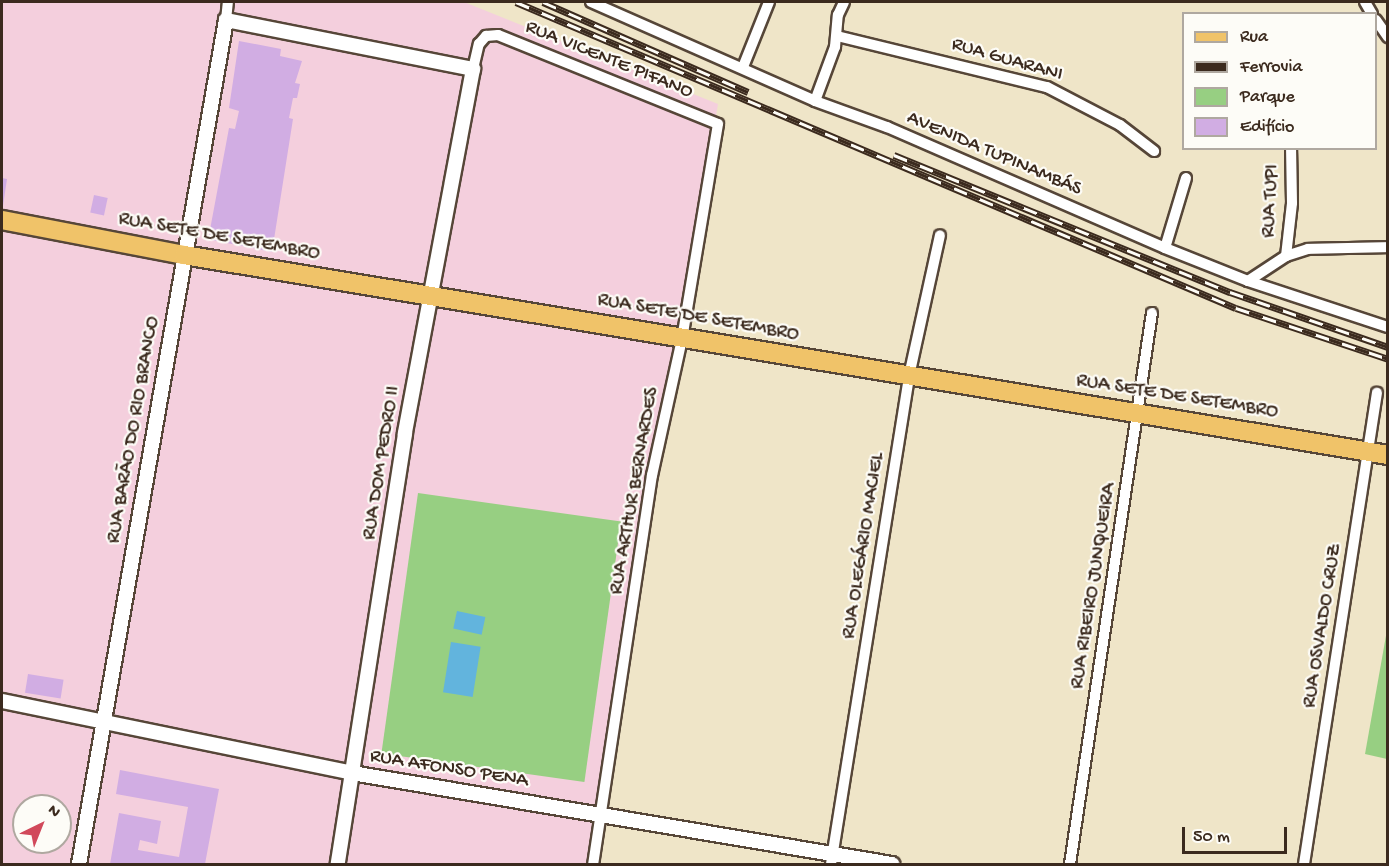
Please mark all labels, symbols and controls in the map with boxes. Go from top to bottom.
legend [1182,12,1377,150]
street label: RUA VICENTE PIFANO [522,15,696,105]
text: Rua [1240,27,1268,48]
street label: RUA GUARANI [949,33,1065,87]
text: Ferrovia [1240,57,1302,78]
text: Parque [1240,87,1295,108]
street label: AVENIDA TUPINAMBÁS [903,106,1085,202]
text: Edifício [1240,117,1294,138]
street label: RUA TUPI [1257,164,1285,238]
street label: RUA SETE DE SETEMBRO [116,207,322,267]
street label: RUA SETE DE SETEMBRO [595,288,801,348]
street label: RUA BARÃO DO RIO BRANCO [102,315,166,545]
street label: RUA SETE DE SETEMBRO [1074,369,1280,425]
street label: RUA DOM PEDRO II [358,384,406,542]
street label: RUA ARTHUR BERNARDES [605,386,665,596]
street label: RUA OLEGÁRIO MACIEL [837,451,891,641]
street label: RUA RIBEIRO JUNQUEIRA [1066,481,1122,691]
street label: RUA OSVALDO CRUZ [1298,542,1348,710]
street label: RUA AFONSO PENA [368,745,530,793]
north arrow [12,794,72,854]
text: N [43,801,64,822]
scale bar [1185,815,1290,853]
text: 50 m [1193,827,1230,848]

